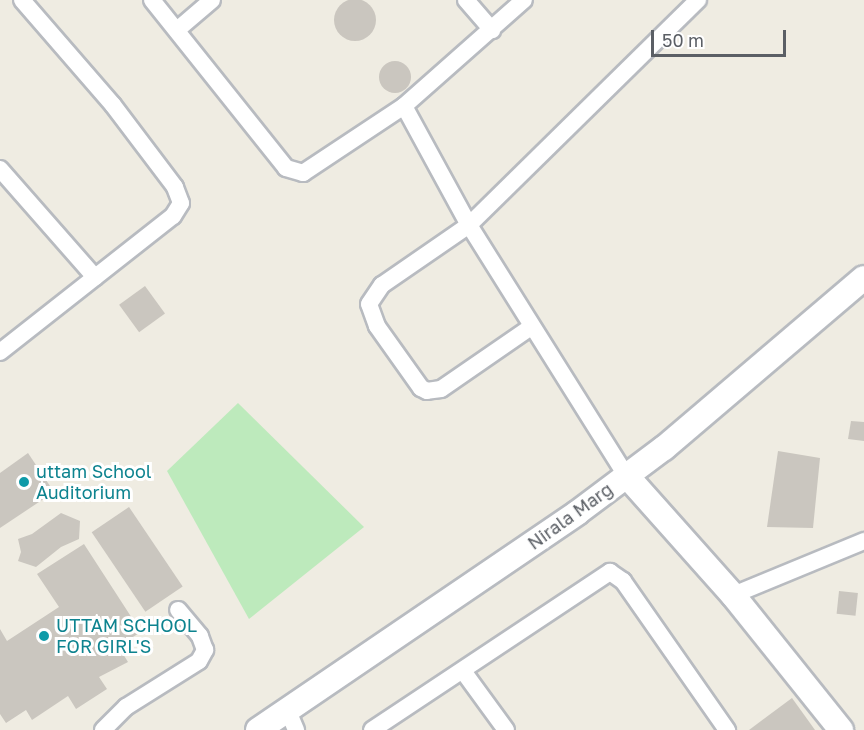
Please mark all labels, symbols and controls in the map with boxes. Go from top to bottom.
scale bar [654,18,789,56]
text: 50 m [662,29,704,51]
place label: uttam School Auditorium [36,461,151,504]
marker: uttam School Auditorium [17,475,31,489]
street label: Nirala Marg [523,478,617,554]
place label: UTTAM SCHOOL FOR GIRL'S [56,615,197,658]
marker: UTTAM SCHOOL FOR GIRL'S [37,629,51,643]

